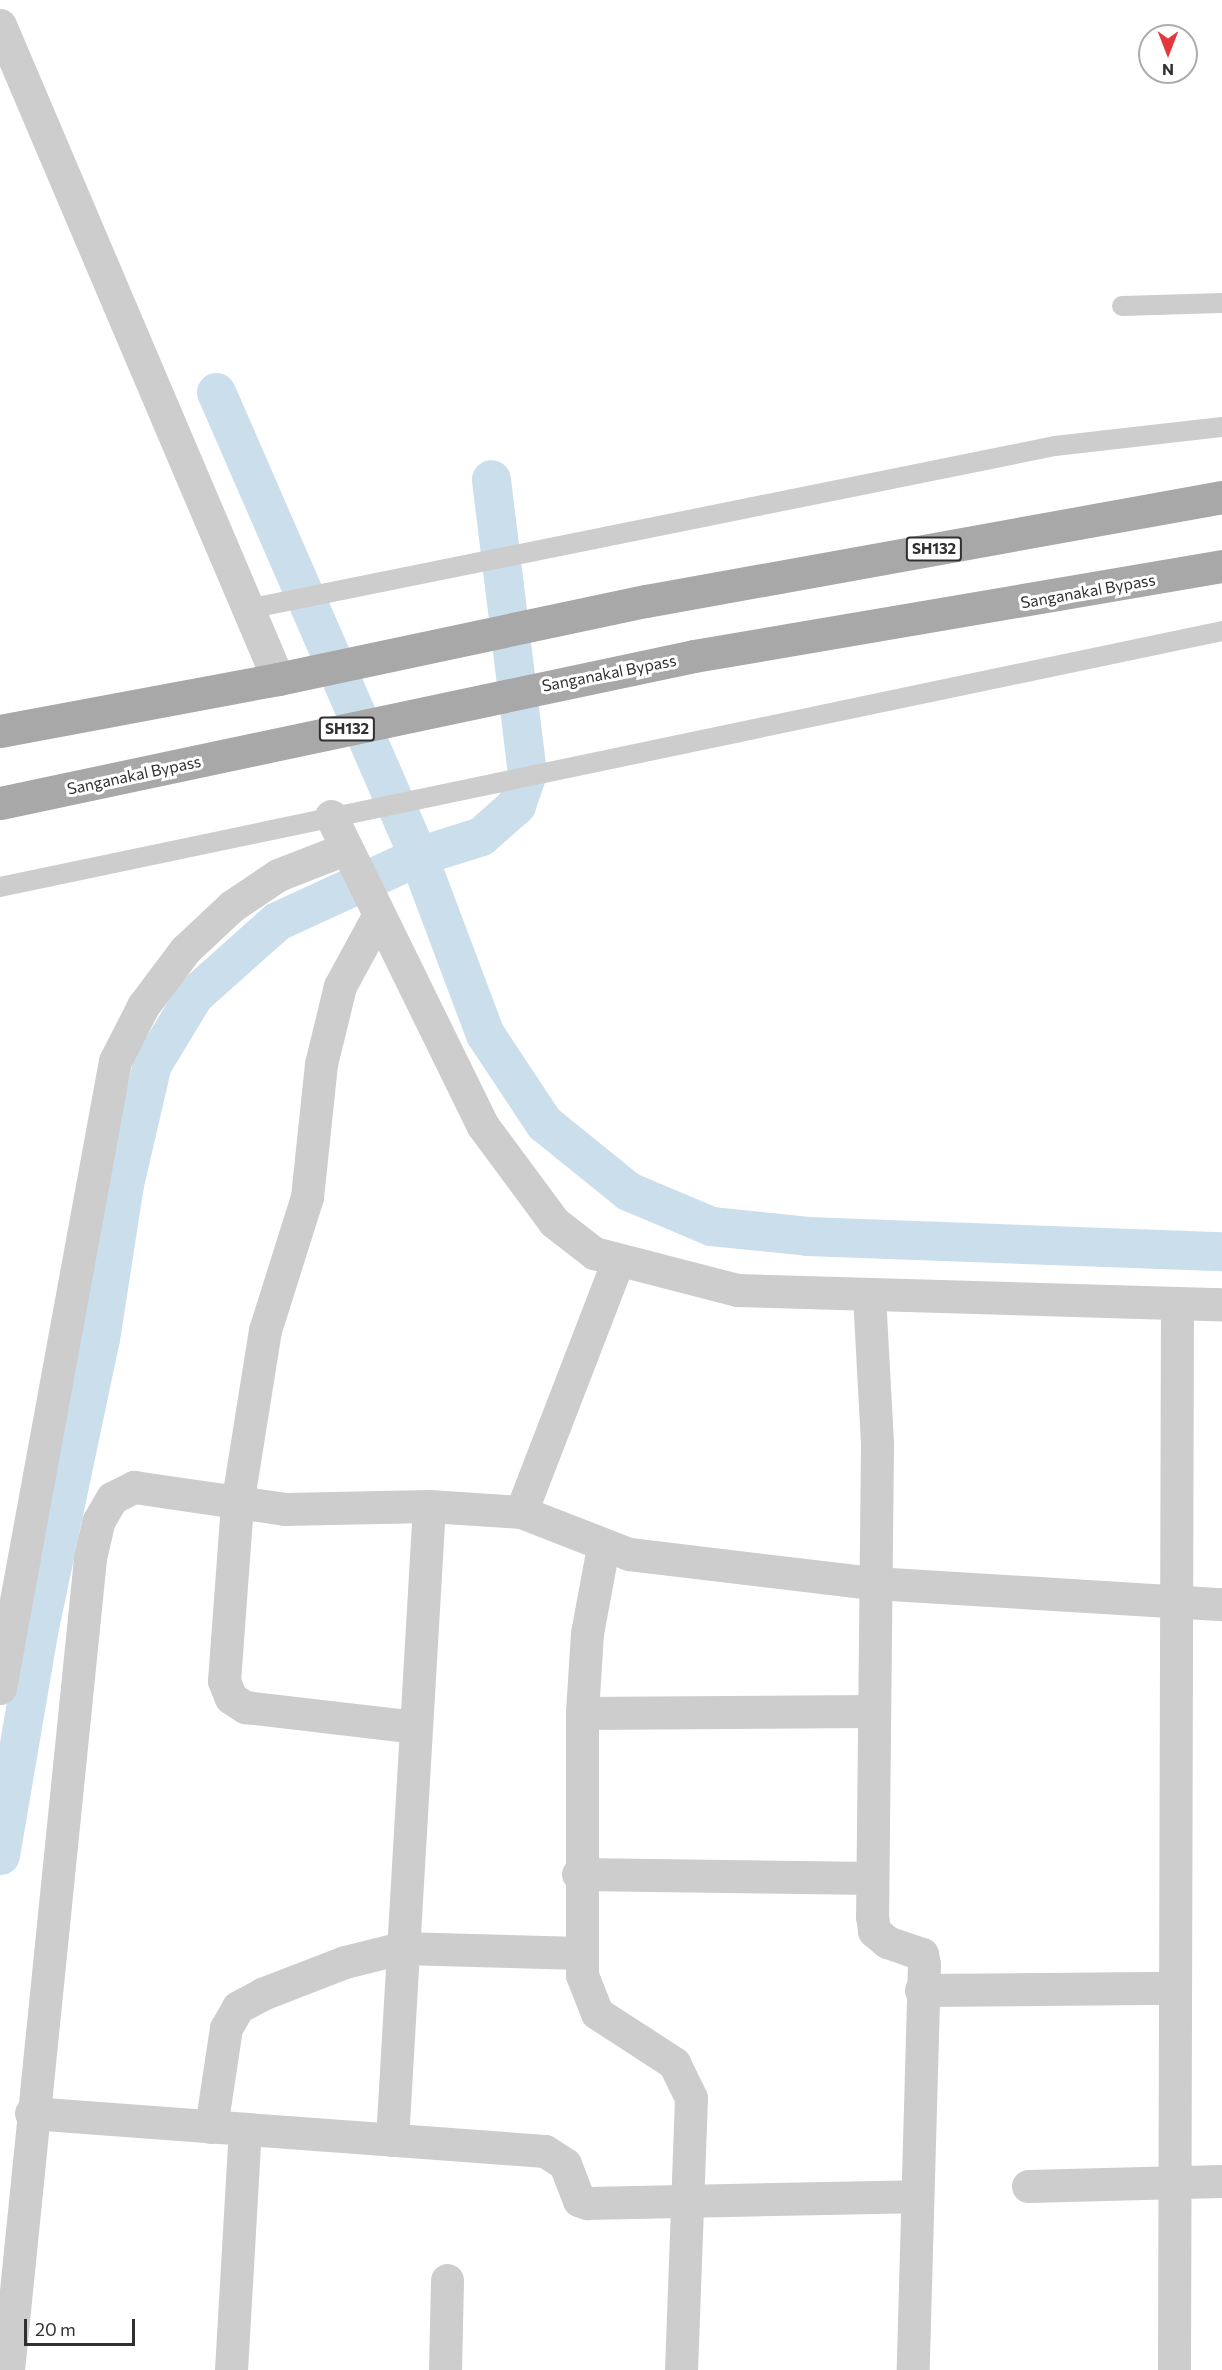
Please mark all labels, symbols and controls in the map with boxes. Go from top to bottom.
north arrow [1138,24,1198,84]
text: N [1162,61,1174,80]
road number: SH132 [906,537,962,561]
street label: Sanganakal Bypass [1019,570,1157,612]
street label: Sanganakal Bypass [540,651,678,695]
road number: SH132 [318,717,376,741]
street label: Sanganakal Bypass [65,751,203,799]
scale bar [27,2307,138,2345]
text: 20 m [35,2318,76,2340]

